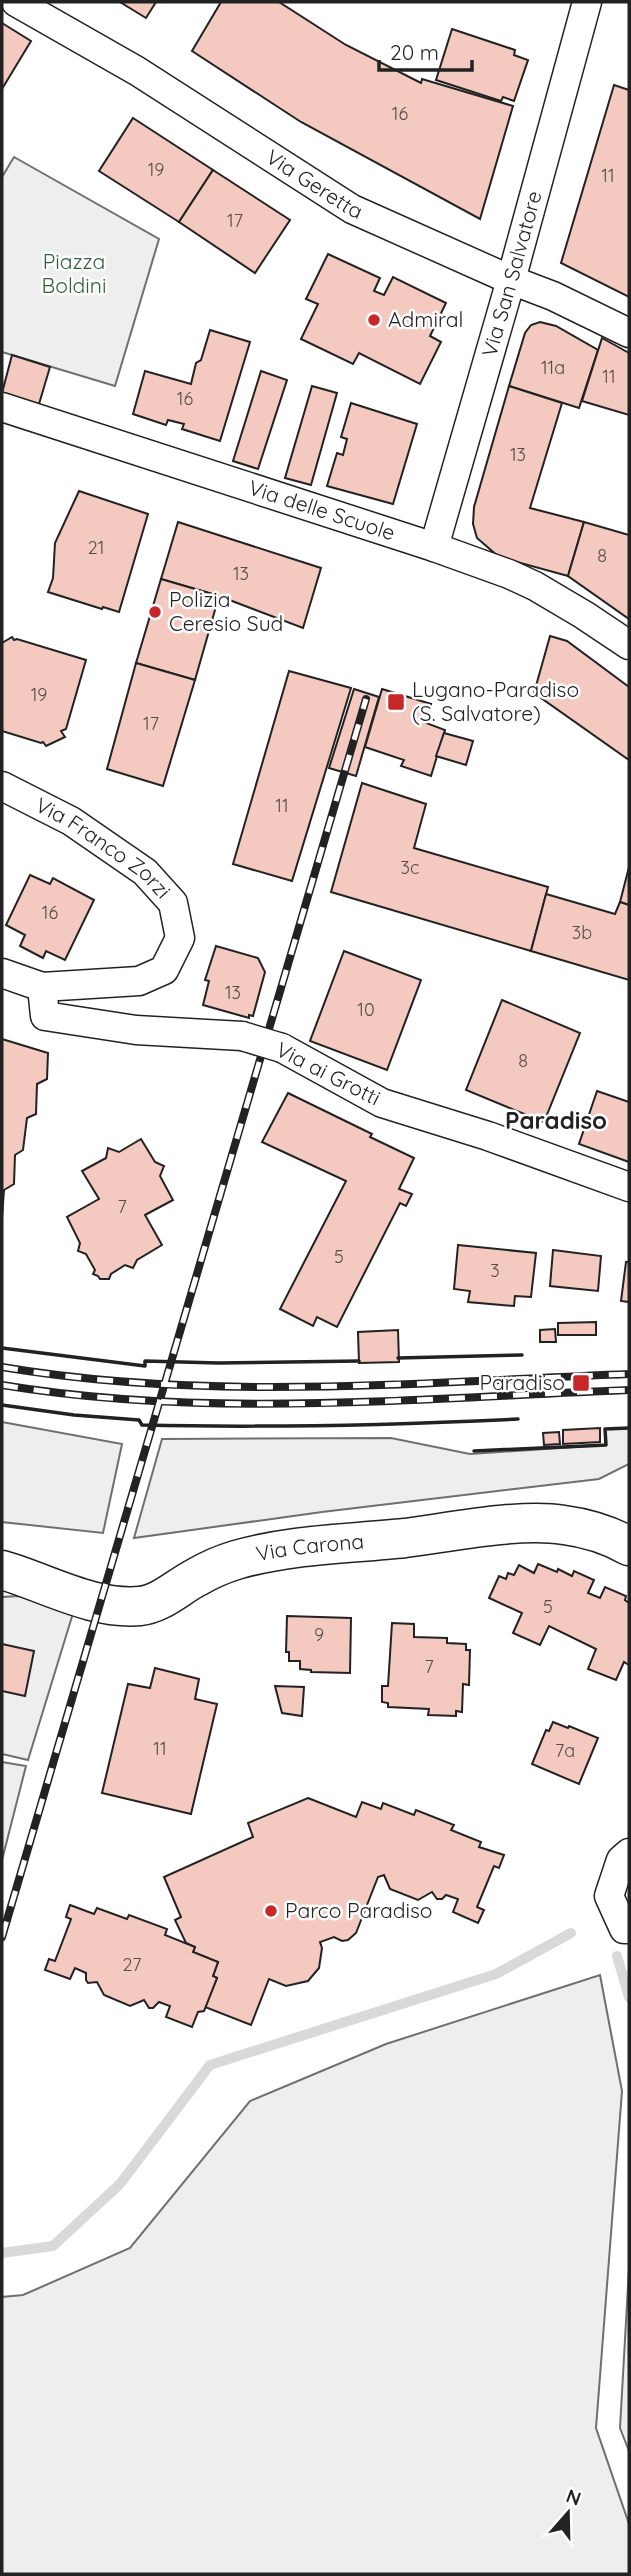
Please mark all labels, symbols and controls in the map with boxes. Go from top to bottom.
scale bar [379,28,472,72]
text: 20 m [390,39,439,65]
house number: 16 [392,102,408,125]
street label: Via Geretta [262,143,367,224]
house number: 19 [148,158,164,181]
house number: 11 [601,164,615,187]
street label: Via San Salvatore [476,188,547,360]
house number: 17 [227,209,243,232]
park label: Piazza Boldini [42,248,106,298]
place label: Admiral [388,306,463,332]
marker: Admiral [366,312,382,328]
house number: 11a [541,356,565,379]
house number: 11 [602,365,616,388]
house number: 16 [177,387,193,410]
house number: 13 [510,443,526,466]
street label: Via delle Scuole [245,474,398,546]
house number: 21 [88,536,104,559]
house number: 8 [597,544,607,567]
house number: 13 [233,562,249,585]
place label: Polizia Ceresio Sud [169,586,283,636]
marker: Polizia Ceresio Sud [147,604,163,620]
place label: Lugano-Paradiso (S. Salvatore) [412,676,579,726]
house number: 19 [31,683,47,706]
marker: Lugano-Paradiso (S. Salvatore) [386,692,406,712]
house number: 17 [143,712,159,735]
street label: Via Franco Zorzi [32,791,176,903]
house number: 11 [275,794,289,817]
house number: 3c [401,856,419,879]
house number: 16 [42,901,58,924]
house number: 3b [572,921,592,944]
house number: 13 [225,981,241,1004]
house number: 10 [357,998,375,1021]
street label: Via ai Grotti [272,1036,385,1110]
house number: 8 [518,1049,528,1072]
district label: Paradiso [505,1105,607,1135]
house number: 7 [117,1195,127,1218]
house number: 5 [334,1245,344,1268]
house number: 3 [490,1259,500,1282]
place label: Paradiso [480,1369,565,1395]
marker: Paradiso [571,1373,591,1393]
street label: Via Carona [253,1528,365,1567]
house number: 5 [543,1595,553,1618]
house number: 9 [314,1623,324,1646]
house number: 7 [424,1655,434,1678]
house number: 11 [153,1737,167,1760]
house number: 7a [555,1739,575,1762]
place label: Parco Paradiso [285,1897,433,1923]
marker: Parco Paradiso [263,1903,279,1919]
house number: 27 [123,1953,141,1976]
north arrow [533,2478,603,2548]
text: N [563,2483,584,2511]

